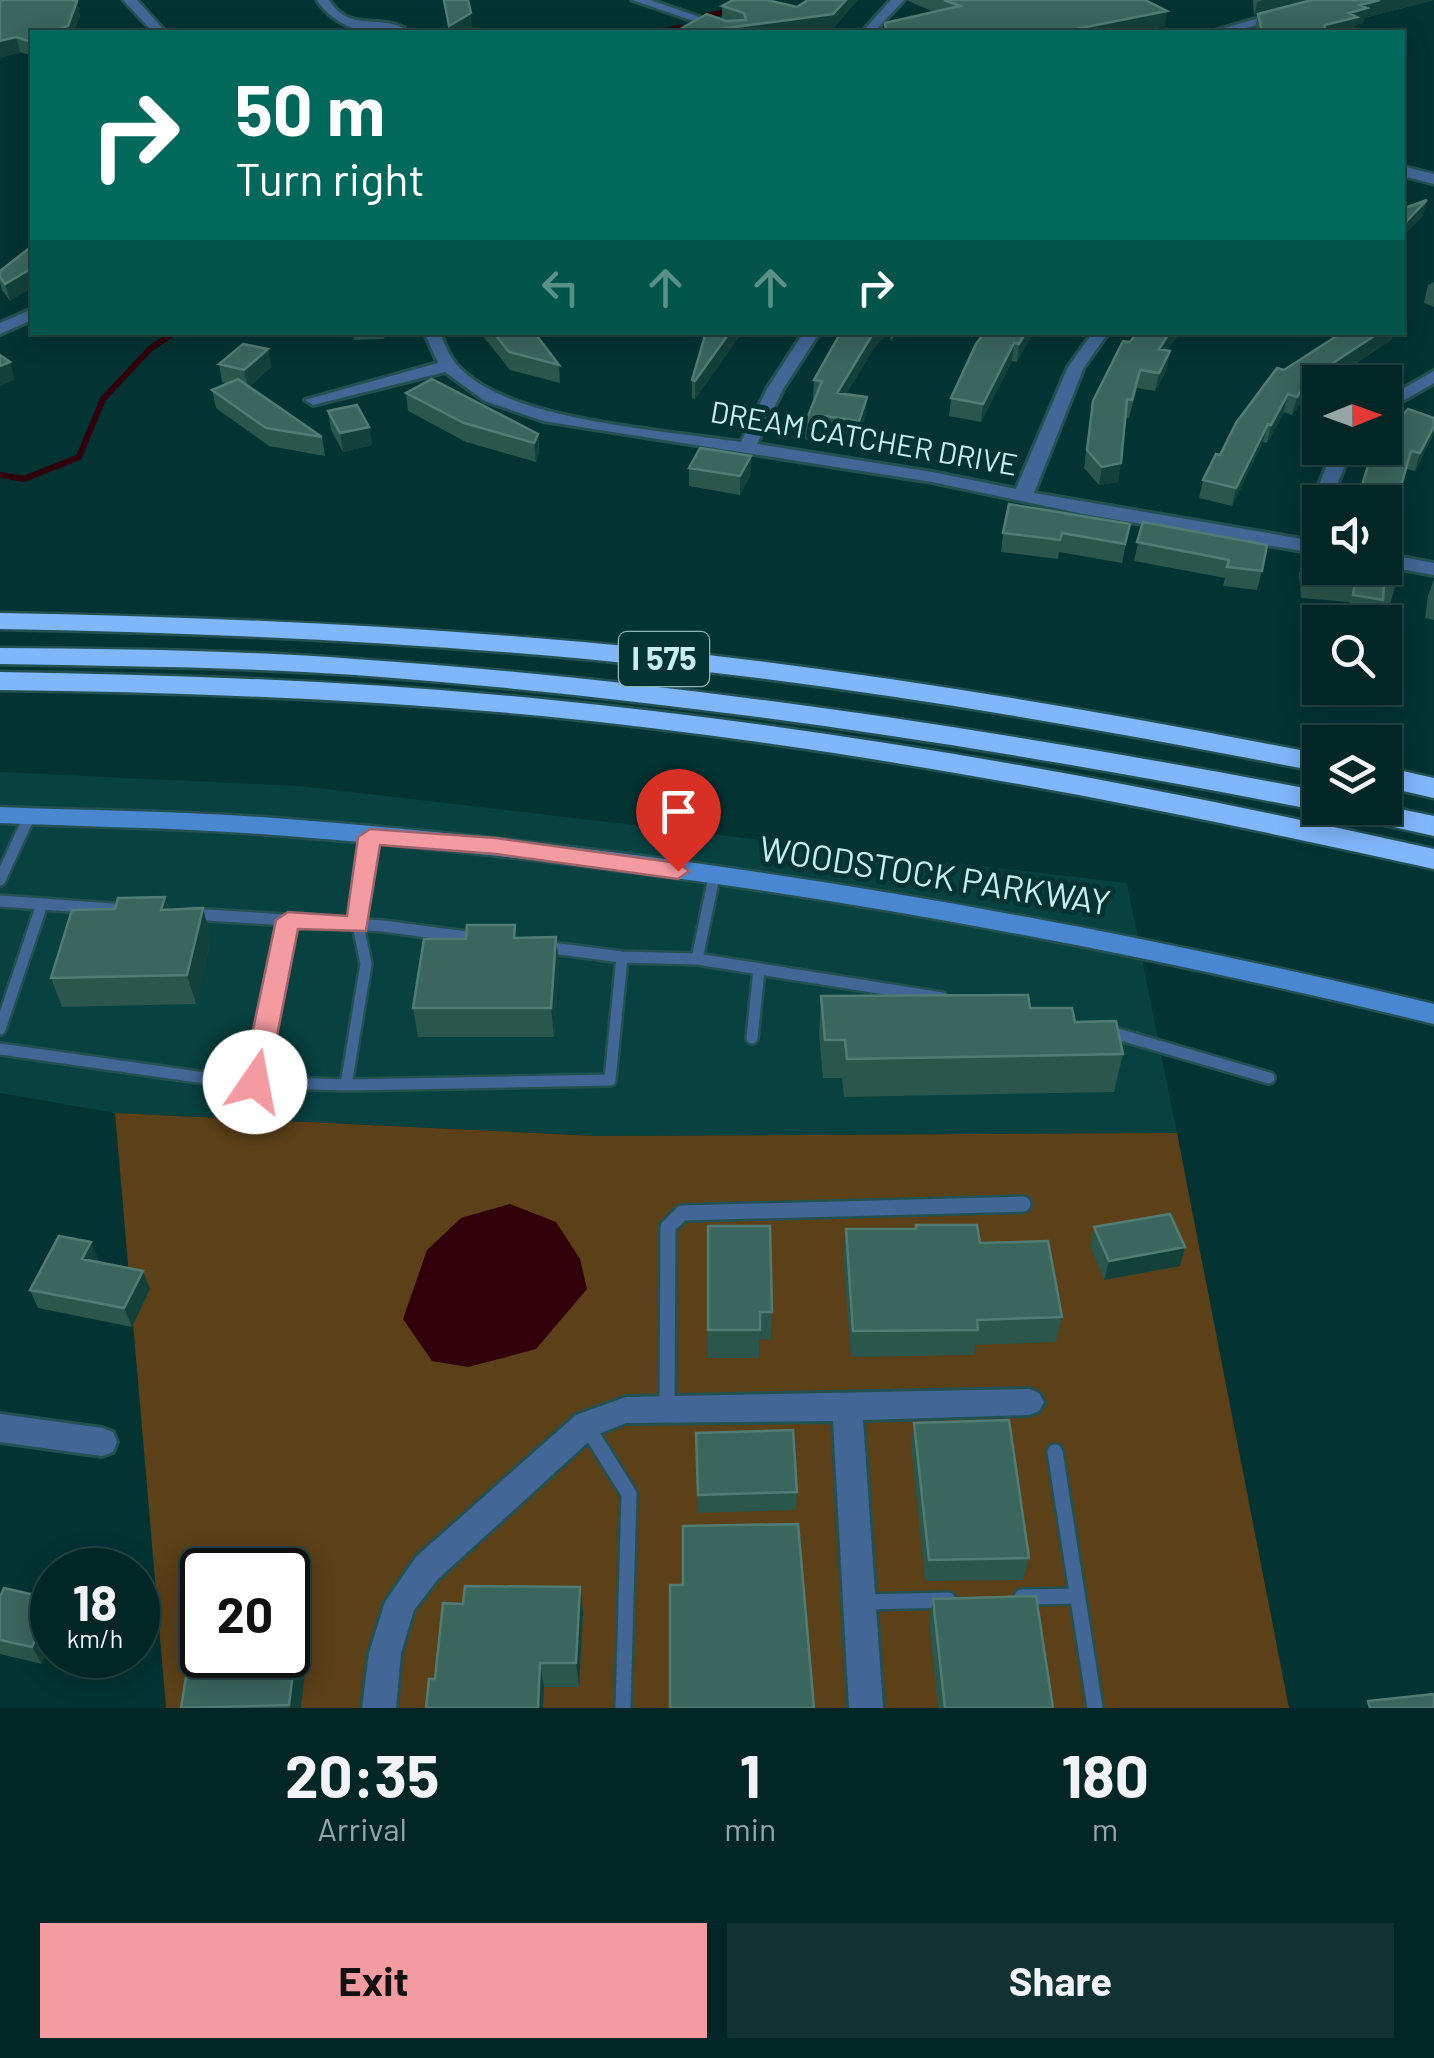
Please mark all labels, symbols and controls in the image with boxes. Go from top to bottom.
text: 50 m [235,66,385,150]
icon: right [70,70,200,200]
text: Turn right [235,151,425,205]
icon: left [533,260,588,315]
icon: ahead [638,260,693,315]
icon: ahead [743,260,798,315]
icon: right [848,260,903,315]
north arrow [1302,365,1402,465]
map controls [1302,365,1402,825]
street label: DREAM CATCHER DRIVE [708,392,1021,482]
button: sound [1302,485,1402,585]
button: search [1302,605,1402,705]
road number: I 575 [619,632,709,686]
button: layers [1302,725,1402,825]
pin [636,769,721,872]
icon: arrive [651,784,706,839]
street label: WOODSTOCK PARKWAY [757,826,1114,922]
position arrow [203,1030,307,1134]
speed limit sign: 20 [180,1548,310,1678]
text: 18 [73,1571,117,1631]
text: km/h [67,1623,123,1653]
text: 20:35 [285,1738,439,1810]
text: 1 [740,1738,761,1810]
text: 180 [1061,1738,1149,1810]
text: Arrival [317,1809,407,1847]
text: min [724,1809,776,1847]
text: m [1092,1809,1118,1847]
button: Exit [40,1923,707,2038]
button: Share [727,1923,1394,2038]

